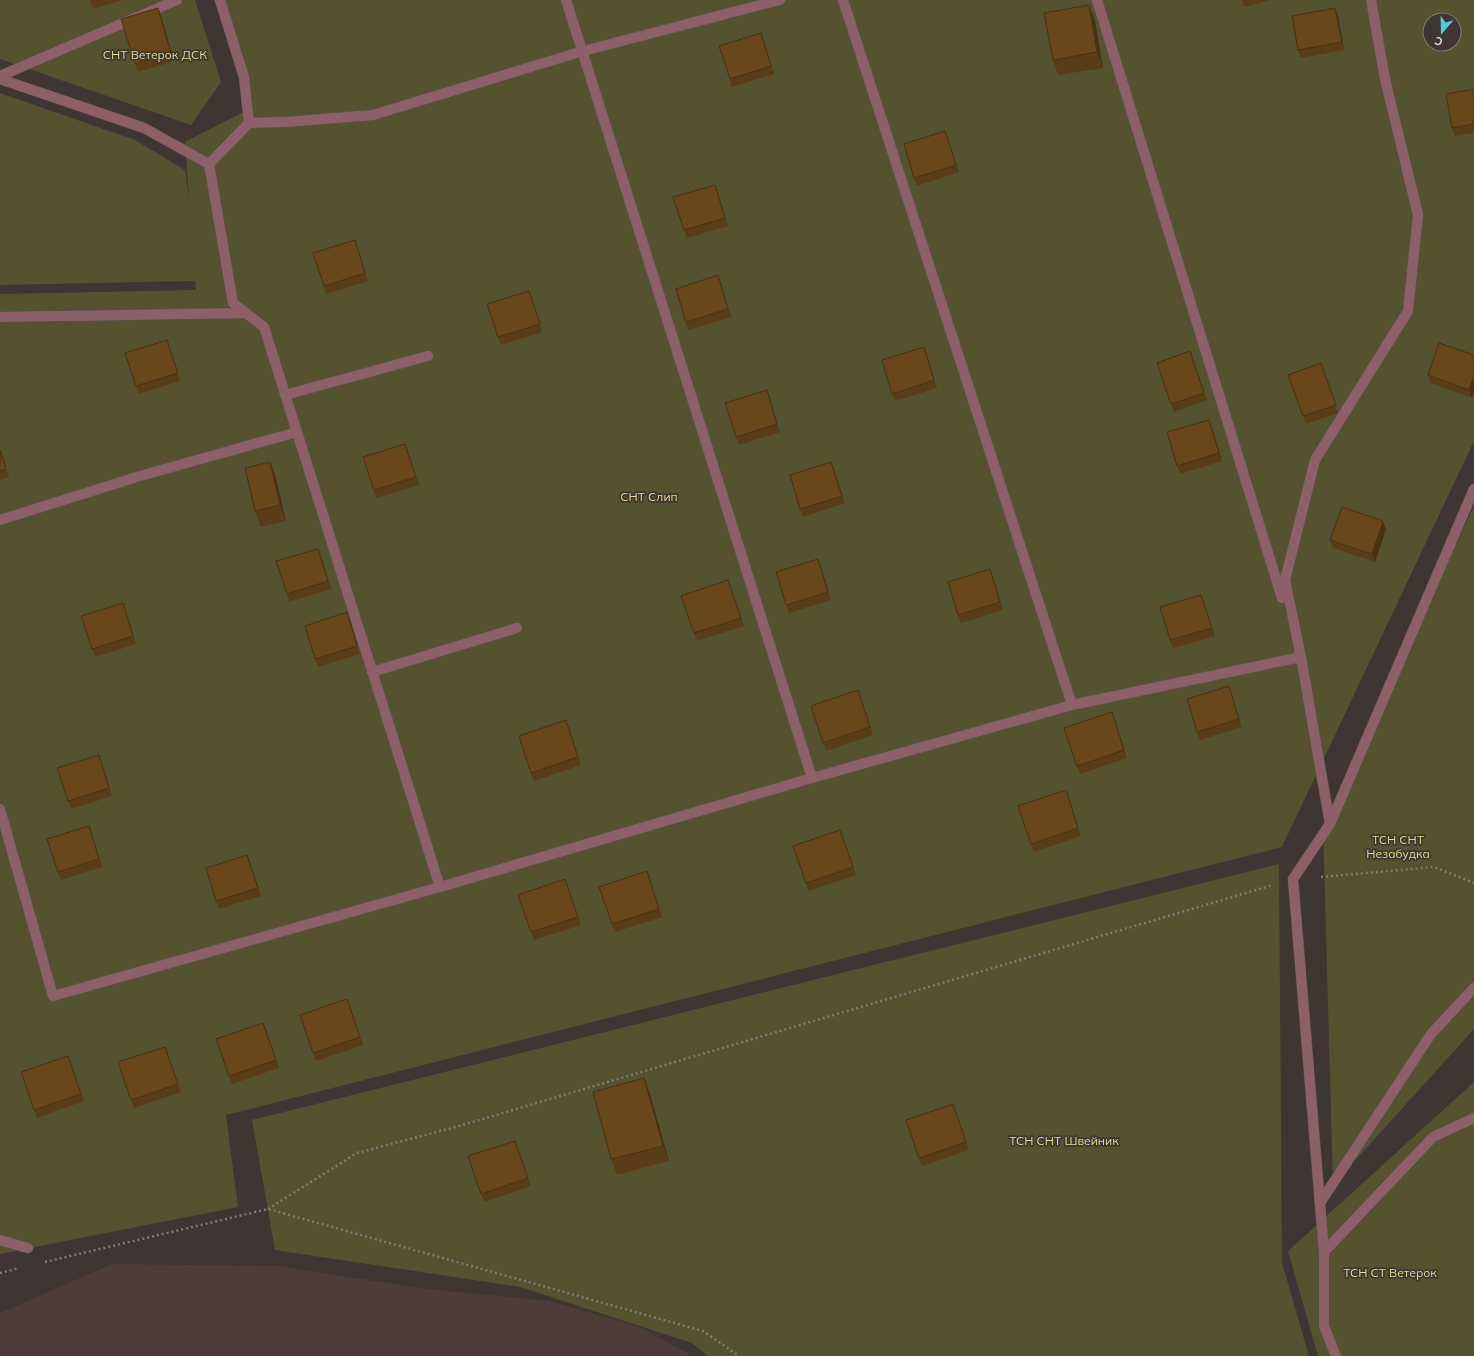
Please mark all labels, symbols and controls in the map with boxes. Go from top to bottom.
north arrow [1422,12,1462,52]
text: С [1432,33,1445,49]
park label: СНТ Ветерок ДСК [103,47,207,62]
park label: СНТ Слип [620,489,678,504]
park label: ТСН СНТ Незабудка [1366,832,1430,861]
park label: ТСН СНТ Швейник [1009,1133,1119,1148]
park label: ТСН СТ Ветерок [1343,1265,1437,1280]

